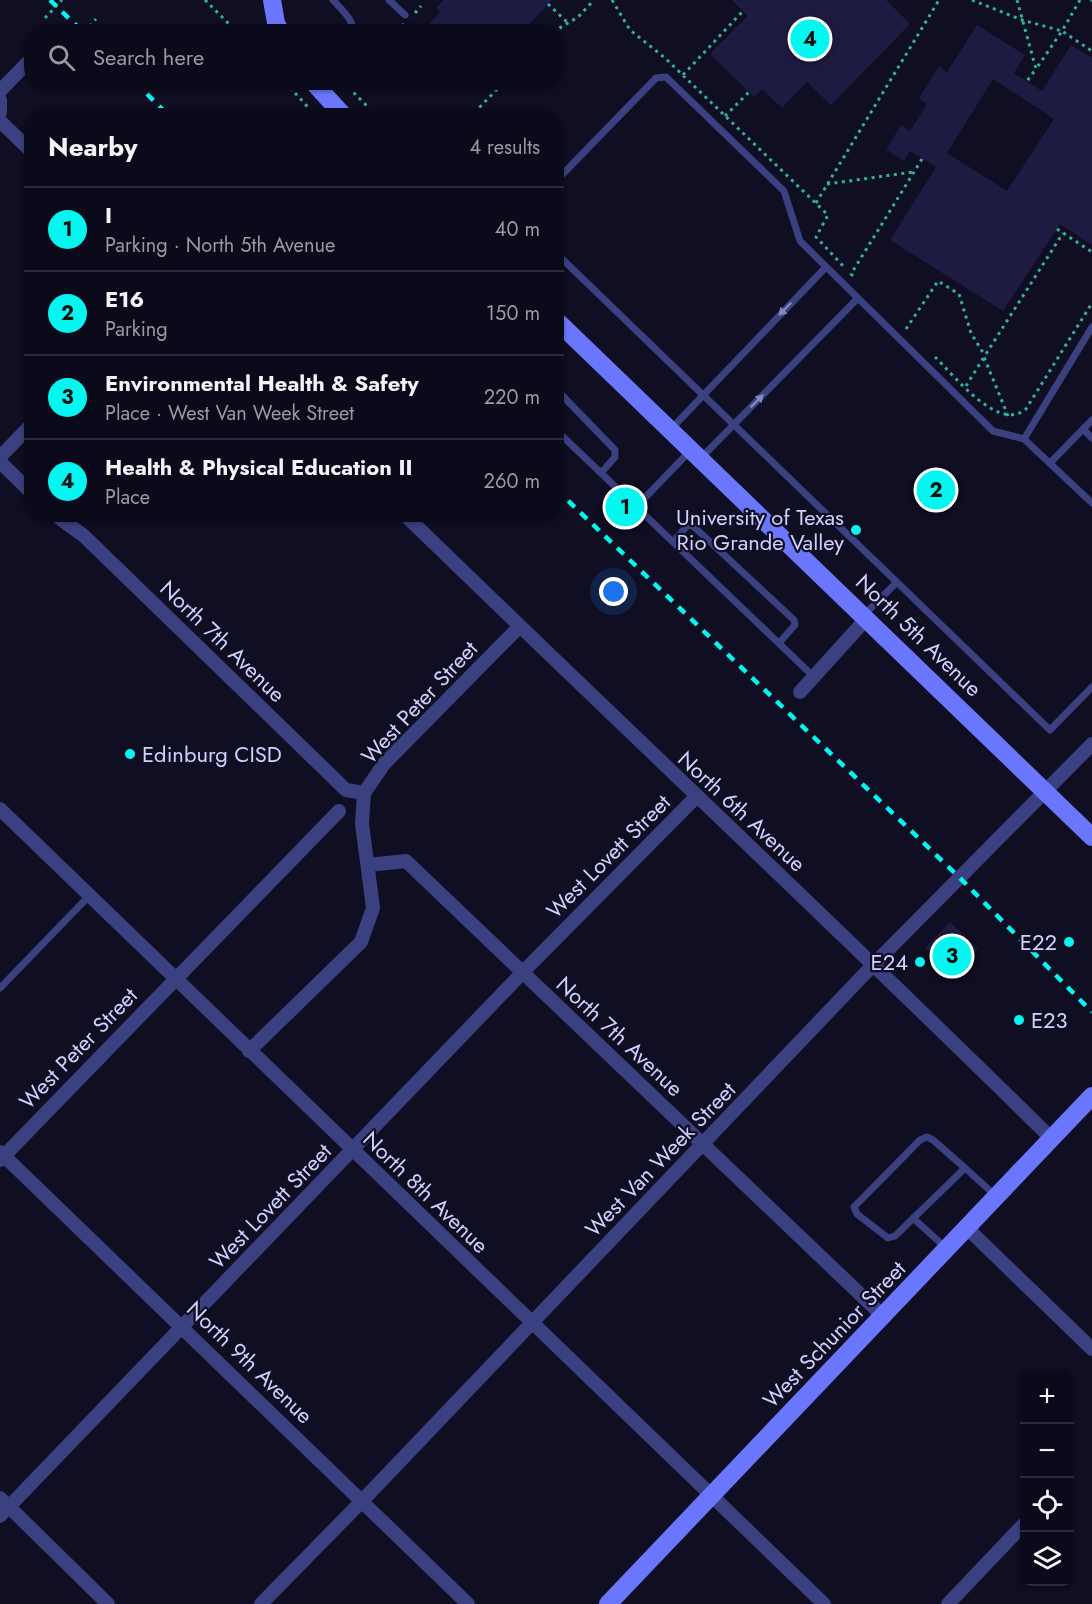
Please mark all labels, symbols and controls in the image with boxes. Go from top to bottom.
pin: 4 [790,16,830,62]
search box [24,24,564,90]
icon: search [45,41,78,74]
text: Search here [93,41,204,73]
text: Nearby [48,128,137,166]
text: 4 results [469,133,540,162]
text: I [105,199,112,231]
text: 1 [62,215,73,244]
text: 40 m [495,215,540,244]
text: Parking · North 5th Avenue [105,231,335,260]
text: E16 [105,283,144,315]
text: 2 [61,299,74,328]
text: 150 m [486,299,540,328]
one-way arrow [779,301,793,315]
text: Parking [105,315,168,344]
text: Environmental Health & Safety [105,367,419,399]
text: 3 [61,383,74,412]
text: 220 m [484,383,540,412]
one-way arrow [749,395,763,409]
text: Place · West Van Week Street [105,399,354,428]
text: Health & Physical Education II [105,451,413,483]
text: 4 [61,467,74,496]
text: 260 m [484,467,540,496]
pin: 2 [916,468,956,512]
text: Place [105,483,150,512]
pin: 1 [606,484,644,530]
place label: University of Texas Rio Grande Valley [676,501,844,558]
marker: University of Texas Rio Grande Valley [849,523,863,537]
street label: North 5th Avenue [849,566,989,704]
street label: North 7th Avenue [153,573,293,709]
your location [599,577,628,606]
street label: West Peter Street [353,633,485,771]
place label: Edinburg CISD [142,738,282,770]
street label: North 6th Avenue [671,743,813,879]
marker: Edinburg CISD [123,747,137,761]
street label: West Lovett Street [539,786,678,925]
place label: E22 [1020,926,1057,958]
pin: 3 [932,934,972,978]
marker: E22 [1062,935,1076,949]
place label: E24 [871,946,908,978]
marker: E24 [913,955,927,969]
street label: North 7th Avenue [549,969,691,1103]
street label: West Peter Street [12,980,145,1116]
place label: E23 [1031,1004,1068,1036]
marker: E23 [1012,1013,1026,1027]
street label: West Van Week Street [577,1074,743,1244]
street label: North 8th Avenue [356,1124,496,1260]
street label: West Lovett Street [202,1135,339,1276]
street label: West Schunior Street [755,1253,913,1415]
street label: North 9th Avenue [180,1293,320,1431]
map controls [1020,1370,1074,1586]
button: + [1020,1370,1074,1424]
button: − [1020,1424,1074,1478]
button: locate [1020,1478,1074,1532]
button: layers [1020,1532,1074,1586]

